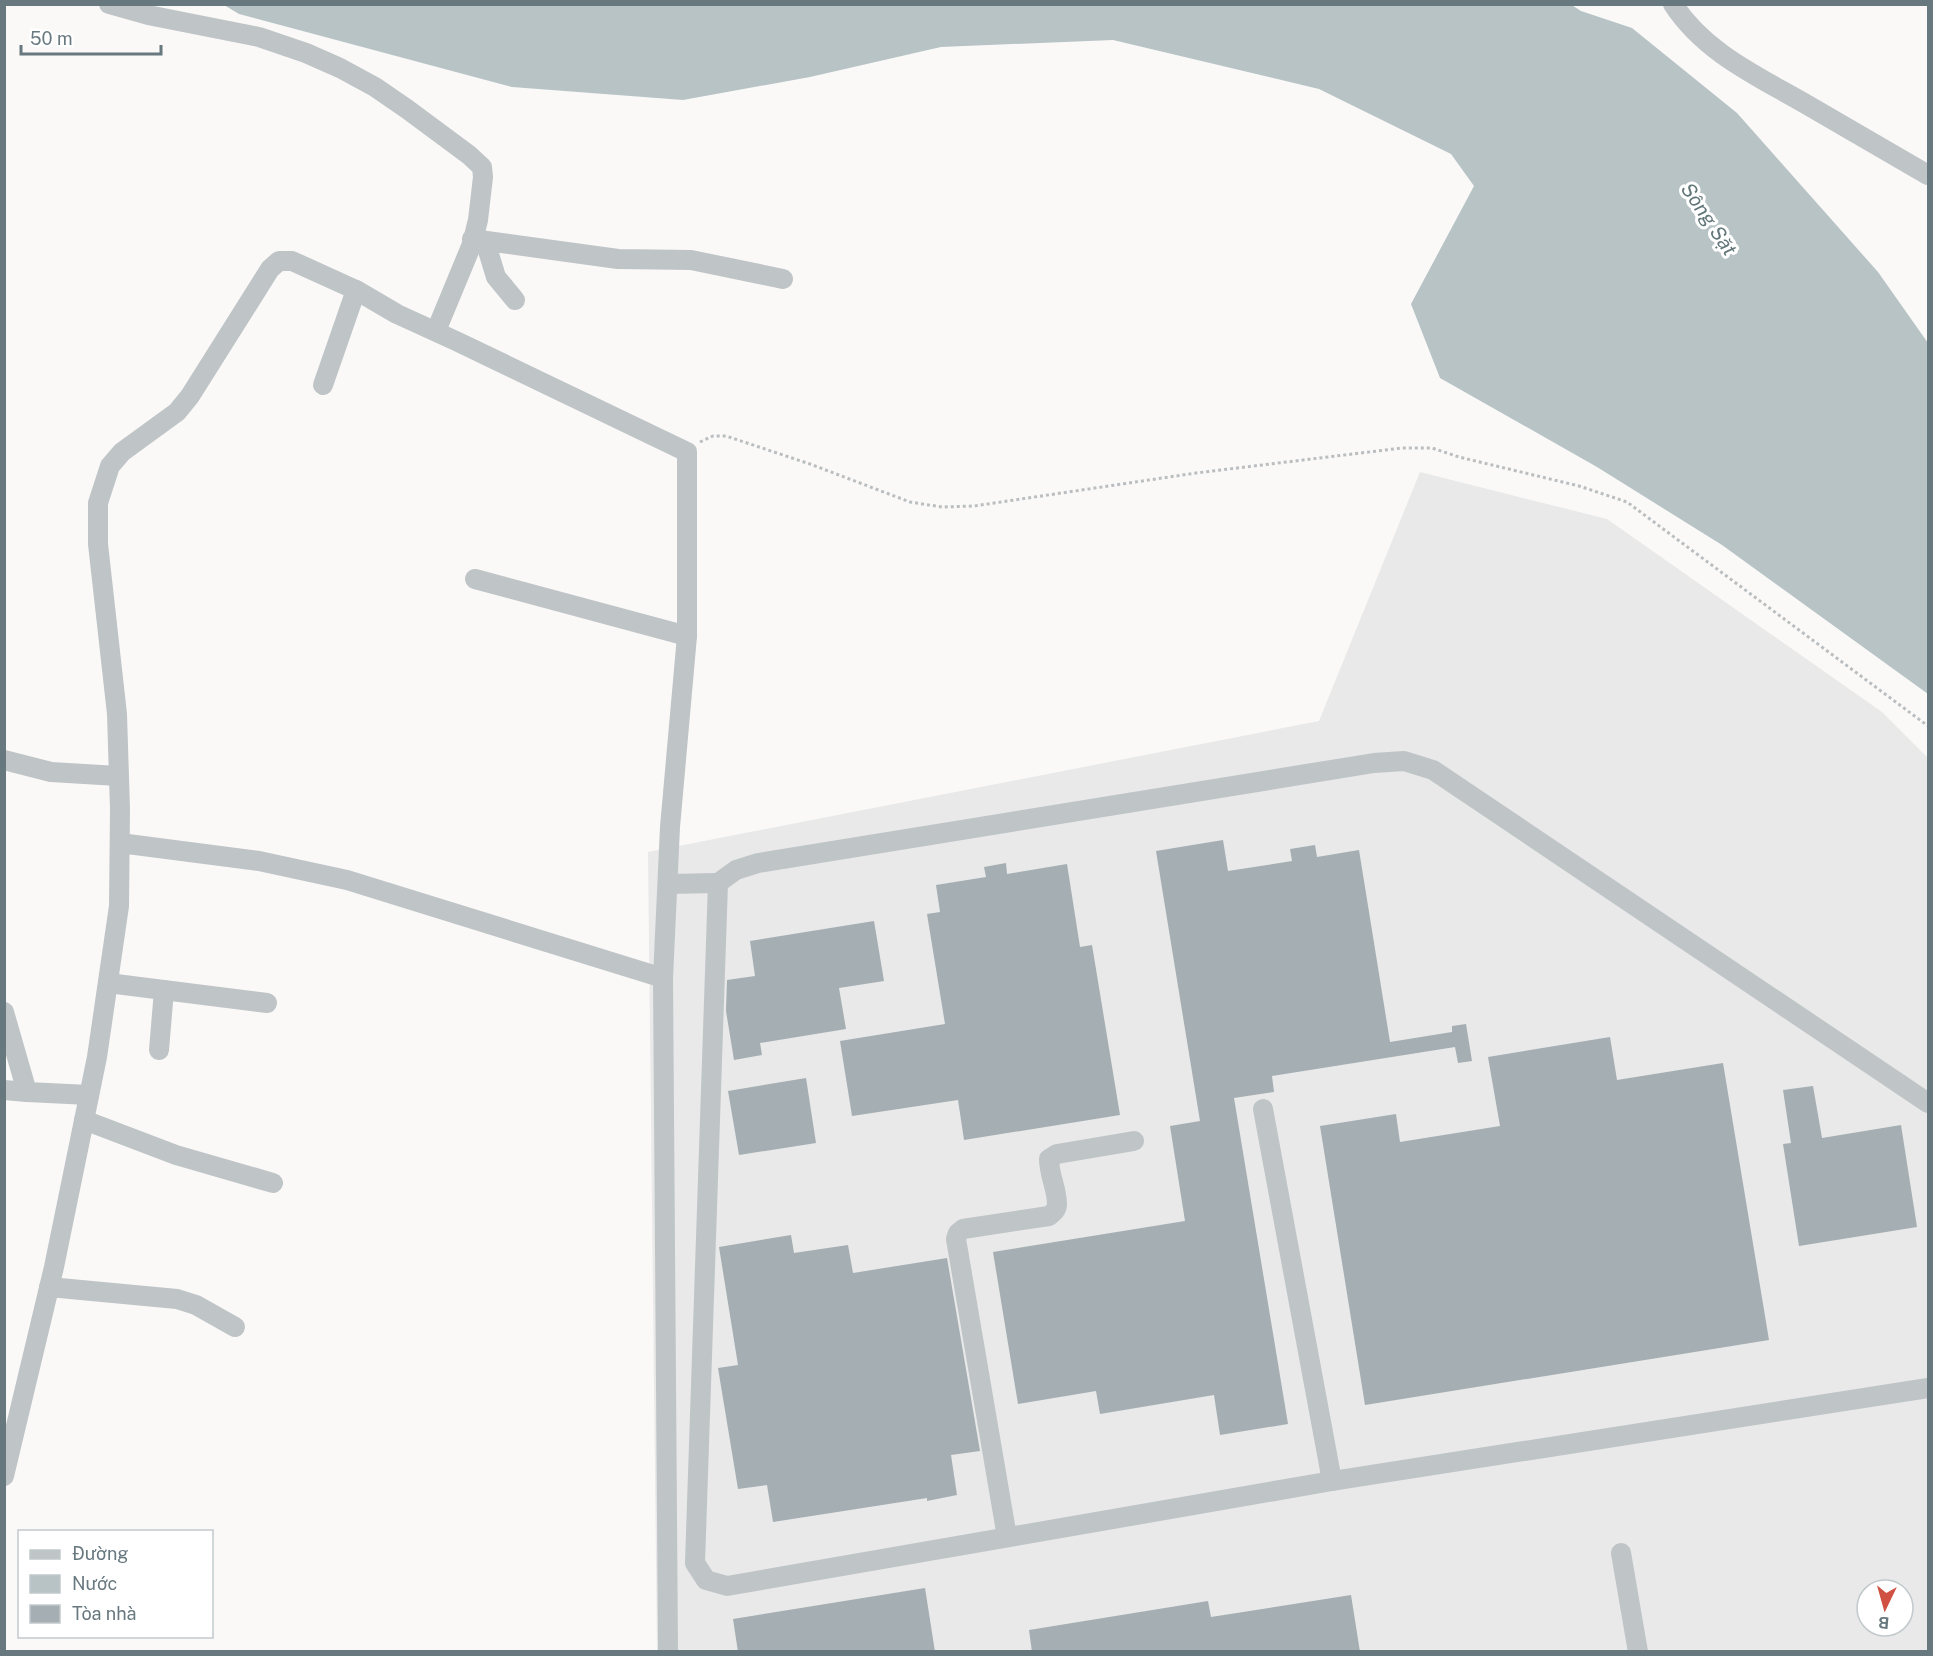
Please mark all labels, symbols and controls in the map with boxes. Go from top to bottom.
scale bar [21,18,160,56]
text: 50 m [30,28,73,49]
water label: Sông Sặt [1676,178,1742,260]
legend [18,1530,213,1638]
text: Đường [72,1543,129,1564]
text: Nước [72,1573,117,1594]
north arrow [1855,1578,1915,1638]
text: Tòa nhà [72,1603,137,1624]
text: B [1877,1612,1890,1632]

